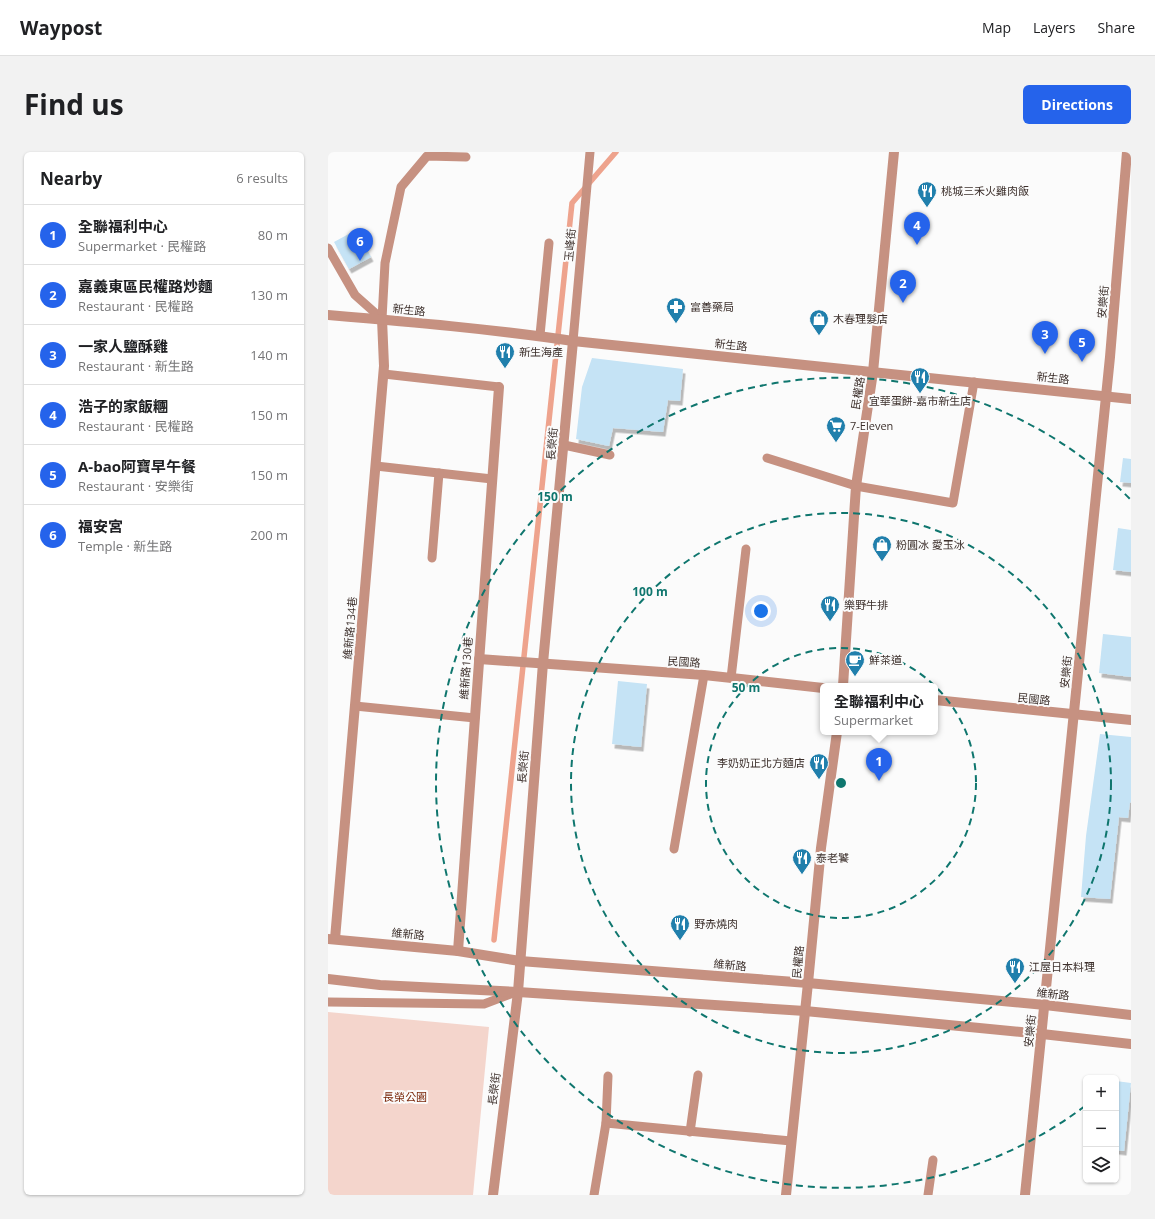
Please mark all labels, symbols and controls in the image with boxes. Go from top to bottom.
text: Waypost [20,15,102,41]
text: Map [982,18,1011,37]
text: Layers [1033,18,1075,37]
text: Share [1097,18,1135,37]
text: Find us [24,85,124,123]
button: Directions [1023,85,1131,124]
text: Nearby [40,167,102,190]
text: 6 results [236,169,288,187]
restaurant icon: 桃城三禾火雞肉飯 [916,180,938,208]
place label: 桃城三禾火雞肉飯 [941,183,1029,198]
pin: 4 [904,212,930,245]
text: 全聯福利中心 [78,216,168,236]
text: 1 [49,226,57,244]
text: 80 m [258,226,288,244]
pin: 6 [347,228,373,261]
street label: 玉峰街 [561,228,578,262]
text: Supermarket · 民權路 [78,237,206,255]
pin: 2 [890,270,916,303]
text: 嘉義東區民權路炒麵 [78,276,213,296]
street label: 安樂街 [1094,285,1111,319]
text: 2 [49,286,57,304]
text: 130 m [250,286,288,304]
pharmacy icon: 富善藥局 [665,296,687,324]
text: Restaurant · 民權路 [78,297,194,315]
place label: 富善藥局 [690,299,734,314]
street label: 新生路 [392,300,426,319]
shop icon: 木春理髮店 [808,308,830,336]
place label: 木春理髮店 [833,311,888,326]
pin: 3 [1032,321,1058,354]
pin: 5 [1069,329,1095,362]
street label: 新生路 [714,335,748,354]
text: 一家人鹽酥雞 [78,336,168,356]
restaurant icon: 新生海產 [494,341,516,369]
place label: 新生海產 [519,344,563,359]
text: 3 [49,346,57,364]
text: 140 m [250,346,288,364]
text: Restaurant · 新生路 [78,357,194,375]
restaurant icon: 宜華蛋餅-嘉市新生店 [909,366,931,394]
street label: 新生路 [1036,368,1070,387]
street label: 民權路 [848,375,867,410]
place label: 宜華蛋餅-嘉市新生店 [869,393,971,408]
text: 浩子的家飯糰 [78,396,168,416]
text: 4 [49,406,57,424]
text: 150 m [250,406,288,424]
supermarket icon: 7-Eleven [825,415,847,443]
text: Restaurant · 民權路 [78,417,194,435]
place label: 7-Eleven [850,418,893,433]
street label: 長榮街 [543,427,560,461]
text: A-bao阿寶早午餐 [78,456,196,476]
text: 5 [49,466,57,484]
text: 150 m [250,466,288,484]
text: Restaurant · 安樂街 [78,477,194,495]
text: 150 m [537,488,573,505]
text: 福安宮 [78,516,123,536]
text: 6 [49,526,57,544]
text: 200 m [250,526,288,544]
shop icon: 粉圓冰 愛玉冰 [871,534,893,562]
text: Temple · 新生路 [78,537,172,555]
place label: 粉圓冰 愛玉冰 [896,537,965,552]
text: 100 m [632,583,668,600]
restaurant icon: 樂野牛排 [819,594,841,622]
street label: 維新路134巷 [339,596,360,660]
place label: 樂野牛排 [844,597,888,612]
your location [751,601,771,621]
street label: 維新路130巷 [456,636,475,700]
cafe icon: 鮮茶道 [844,649,866,677]
place label: 鮮茶道 [869,652,902,667]
street label: 民國路 [667,653,701,670]
street label: 安樂街 [1056,655,1075,689]
text: 50 m [732,679,760,696]
popup [820,683,938,735]
street label: 民國路 [1017,689,1051,708]
text: 全聯福利中心 [834,691,924,711]
text: Supermarket [834,711,913,729]
pin: 1 [866,748,892,781]
street label: 長榮街 [514,750,531,784]
restaurant icon: 李奶奶正北方麵店 [808,752,830,780]
place label: 李奶奶正北方麵店 [717,755,805,770]
centre of rings [834,776,848,790]
restaurant icon: 泰老饕 [791,847,813,875]
place label: 泰老饕 [816,850,849,865]
restaurant icon: 野赤燒肉 [669,913,691,941]
place label: 野赤燒肉 [694,916,738,931]
street label: 維新路 [391,925,425,942]
street label: 民權路 [789,945,806,979]
street label: 維新路 [713,956,747,973]
restaurant icon: 江屋日本料理 [1004,956,1026,984]
place label: 江屋日本料理 [1029,959,1095,974]
street label: 維新路 [1036,984,1070,1003]
street label: 安樂街 [1020,1014,1039,1048]
street label: 長榮街 [484,1072,503,1106]
map controls [1083,1075,1119,1183]
button: + [1083,1075,1119,1111]
park label: 長榮公園 [383,1089,427,1104]
button: − [1083,1111,1119,1147]
button: layers [1083,1147,1119,1183]

